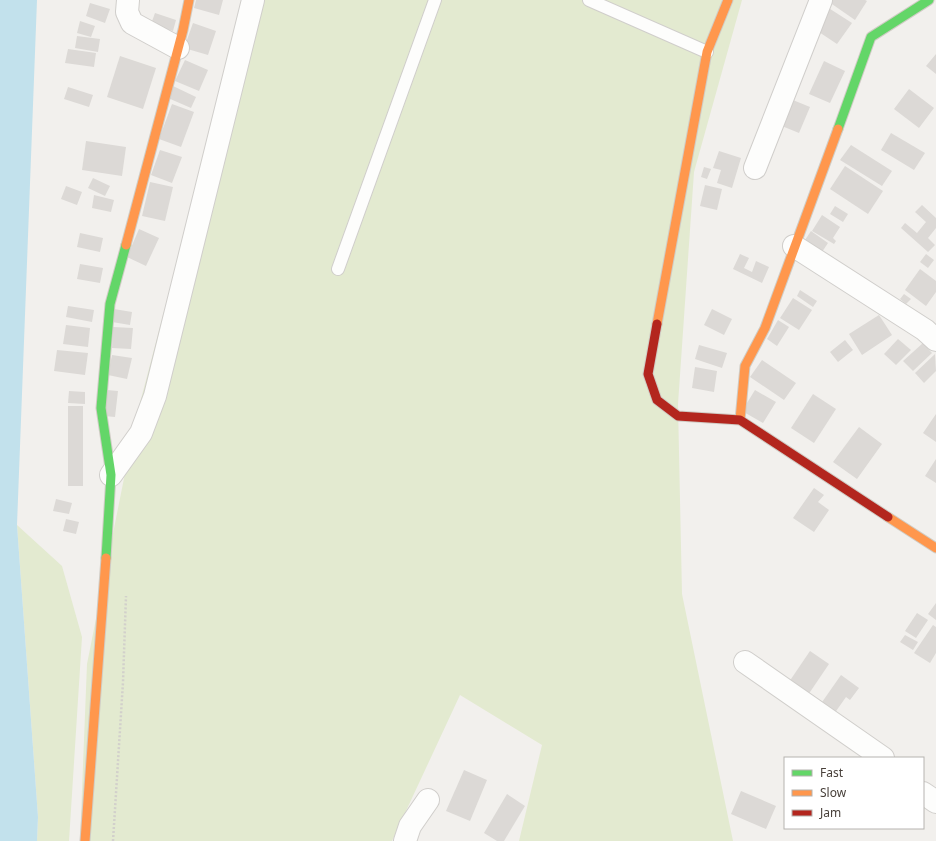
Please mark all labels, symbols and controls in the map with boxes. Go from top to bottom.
legend [784,757,924,829]
text: Fast [820,764,844,781]
text: Slow [820,784,847,801]
text: Jam [819,804,841,821]

